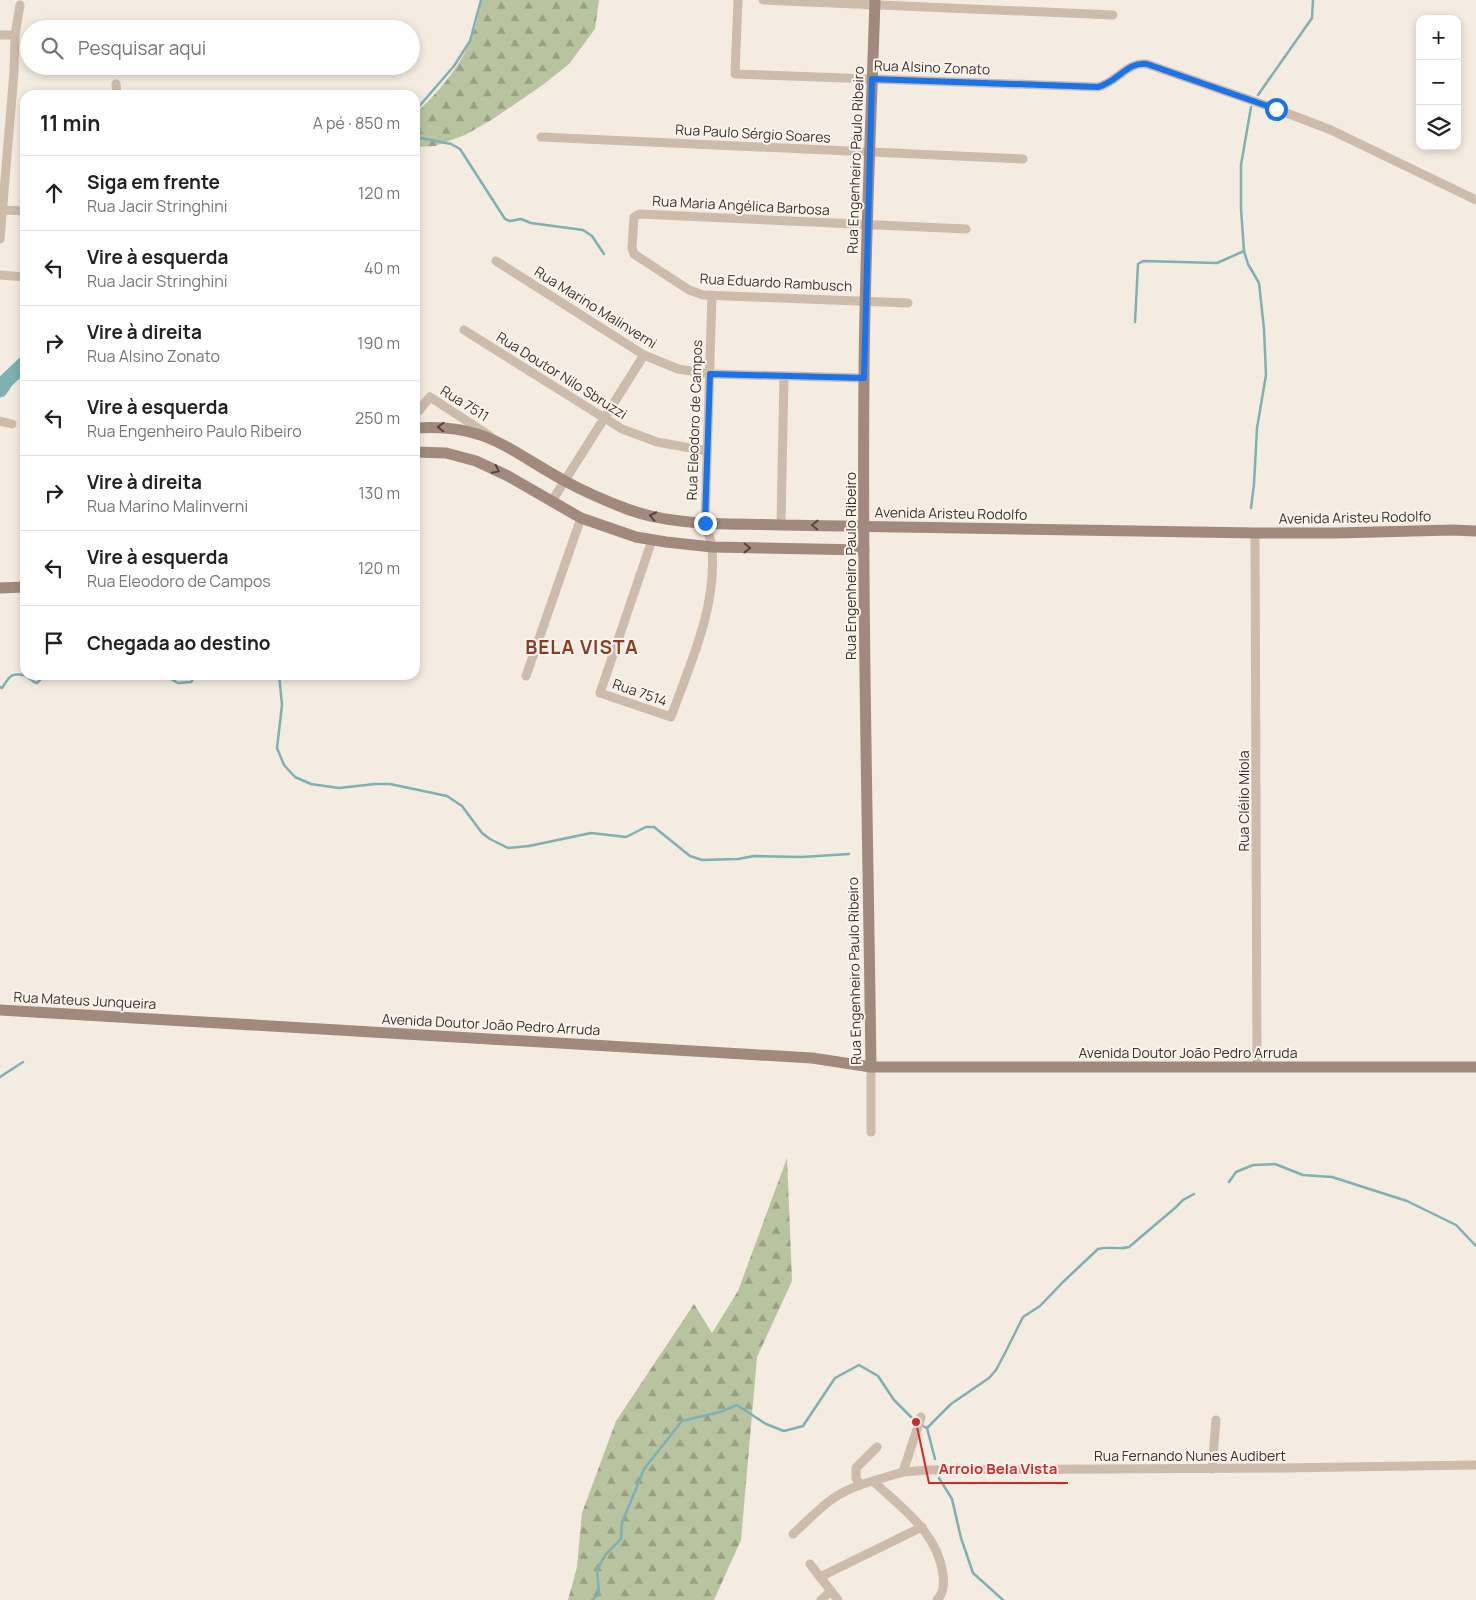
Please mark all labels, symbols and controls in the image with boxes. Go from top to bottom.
map controls [1416,15,1461,150]
button: + [1416,15,1461,60]
search box [20,20,420,75]
icon: search [38,34,66,62]
text: Pesquisar aqui [78,35,206,61]
street label: Rua Alsino Zonato [874,55,990,79]
button: − [1416,60,1461,105]
street label: Rua Engenheiro Paulo Ribeiro [842,66,868,254]
route start [1265,98,1288,121]
button: layers [1416,105,1461,150]
text: 11 min [40,109,101,137]
text: A pé · 850 m [313,112,400,134]
street label: Rua Paulo Sérgio Soares [675,119,831,147]
text: Siga em frente [87,169,220,195]
icon: ahead [40,179,68,207]
text: 120 m [358,182,400,204]
street label: Rua Maria Angélica Barbosa [652,191,830,219]
text: Rua Jacir Stringhini [87,195,228,217]
text: Vire à esquerda [87,244,228,270]
icon: left [40,254,68,282]
text: 40 m [364,257,400,279]
street label: Rua Marino Malinverni [531,262,661,352]
street label: Rua Eduardo Rambusch [699,269,853,295]
text: Rua Jacir Stringhini [87,270,228,292]
text: Vire à direita [87,319,202,345]
street label: Rua Doutor Nilo Sbruzzi [493,327,631,423]
icon: right [40,329,68,357]
text: 190 m [357,332,400,354]
street label: Rua Eleodoro de Campos [682,339,706,501]
text: Rua Alsino Zonato [87,345,220,367]
street label: Rua 7511 [437,381,493,425]
text: Vire à esquerda [87,394,228,420]
icon: left [40,404,68,432]
text: 250 m [355,407,400,429]
text: Rua Engenheiro Paulo Ribeiro [87,420,302,442]
one-way arrow [436,422,444,433]
one-way arrow [491,464,500,474]
text: Vire à direita [87,469,202,495]
street label: Rua Engenheiro Paulo Ribeiro [841,472,860,660]
icon: right [40,479,68,507]
text: 130 m [358,482,400,504]
text: Rua Marino Malinverni [87,495,248,517]
street label: Avenida Aristeu Rodolfo [875,502,1027,524]
street label: Avenida Aristeu Rodolfo [1279,506,1431,528]
one-way arrow [648,511,657,522]
route end [694,512,717,535]
one-way arrow [811,520,818,530]
one-way arrow [743,542,751,553]
text: Vire à esquerda [87,544,228,570]
icon: left [40,554,68,582]
text: 120 m [358,557,400,579]
text: Rua Eleodoro de Campos [87,570,271,592]
icon: arrive [40,629,68,657]
text: Chegada ao destino [87,630,270,656]
district label: BELA VISTA [525,634,639,660]
street label: Rua 7514 [610,674,670,710]
street label: Rua Clélio Miola [1234,750,1253,852]
street label: Rua Engenheiro Paulo Ribeiro [843,877,865,1065]
street label: Rua Mateus Junqueira [13,987,157,1013]
street label: Avenida Doutor João Pedro Arruda [381,1009,601,1039]
street label: Avenida Doutor João Pedro Arruda [1079,1043,1297,1062]
street label: Rua Fernando Nunes Audibert [1094,1446,1286,1465]
callout: Arroio Bela Vista [929,1453,1068,1483]
text: Arroio Bela Vista [939,1458,1057,1479]

